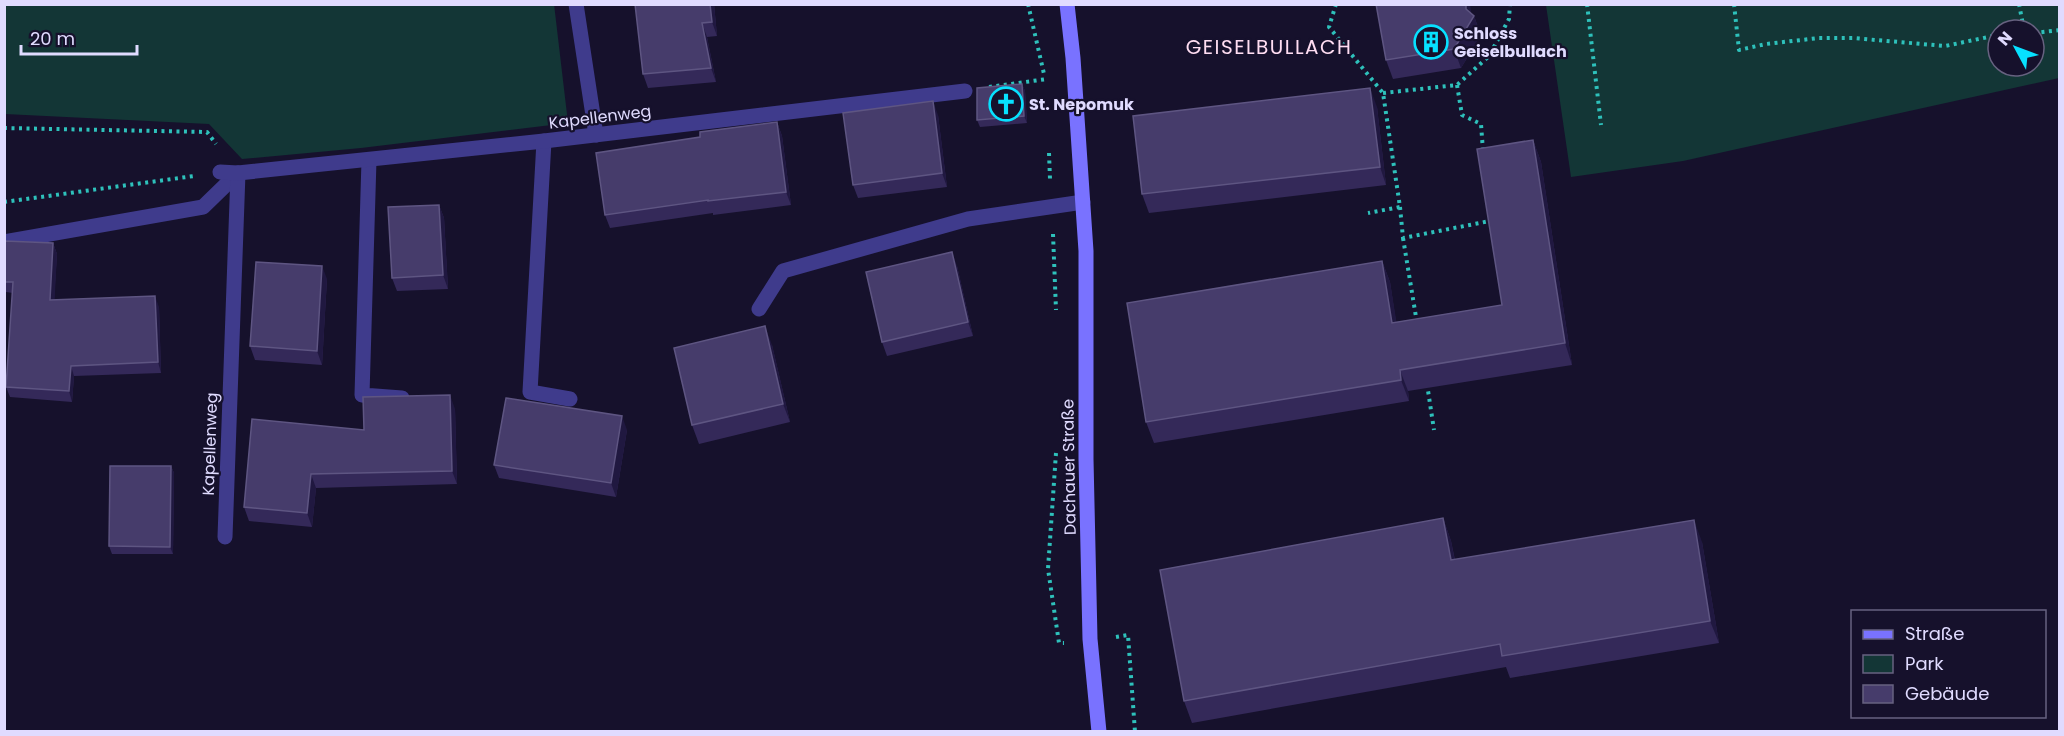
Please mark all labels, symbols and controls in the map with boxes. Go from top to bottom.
scale bar [21,18,136,56]
north arrow [1986,18,2046,78]
place label: Schloss Geiselbullach [1454,22,1567,63]
building icon: Schloss Geiselbullach [1413,24,1449,60]
text: 20 m [30,26,75,51]
text: N [1992,26,2018,51]
district label: GEISELBULLACH [1186,33,1352,61]
church icon: St. Nepomuk [988,86,1024,122]
place label: St. Nepomuk [1029,93,1134,116]
street label: Kapellenweg [547,99,653,135]
street label: Kapellenweg [197,392,223,496]
street label: Dachauer Straße [1056,399,1082,535]
legend [1851,610,2046,718]
text: Straße [1905,621,1964,646]
text: Park [1905,651,1944,676]
text: Gebäude [1905,681,1989,706]

